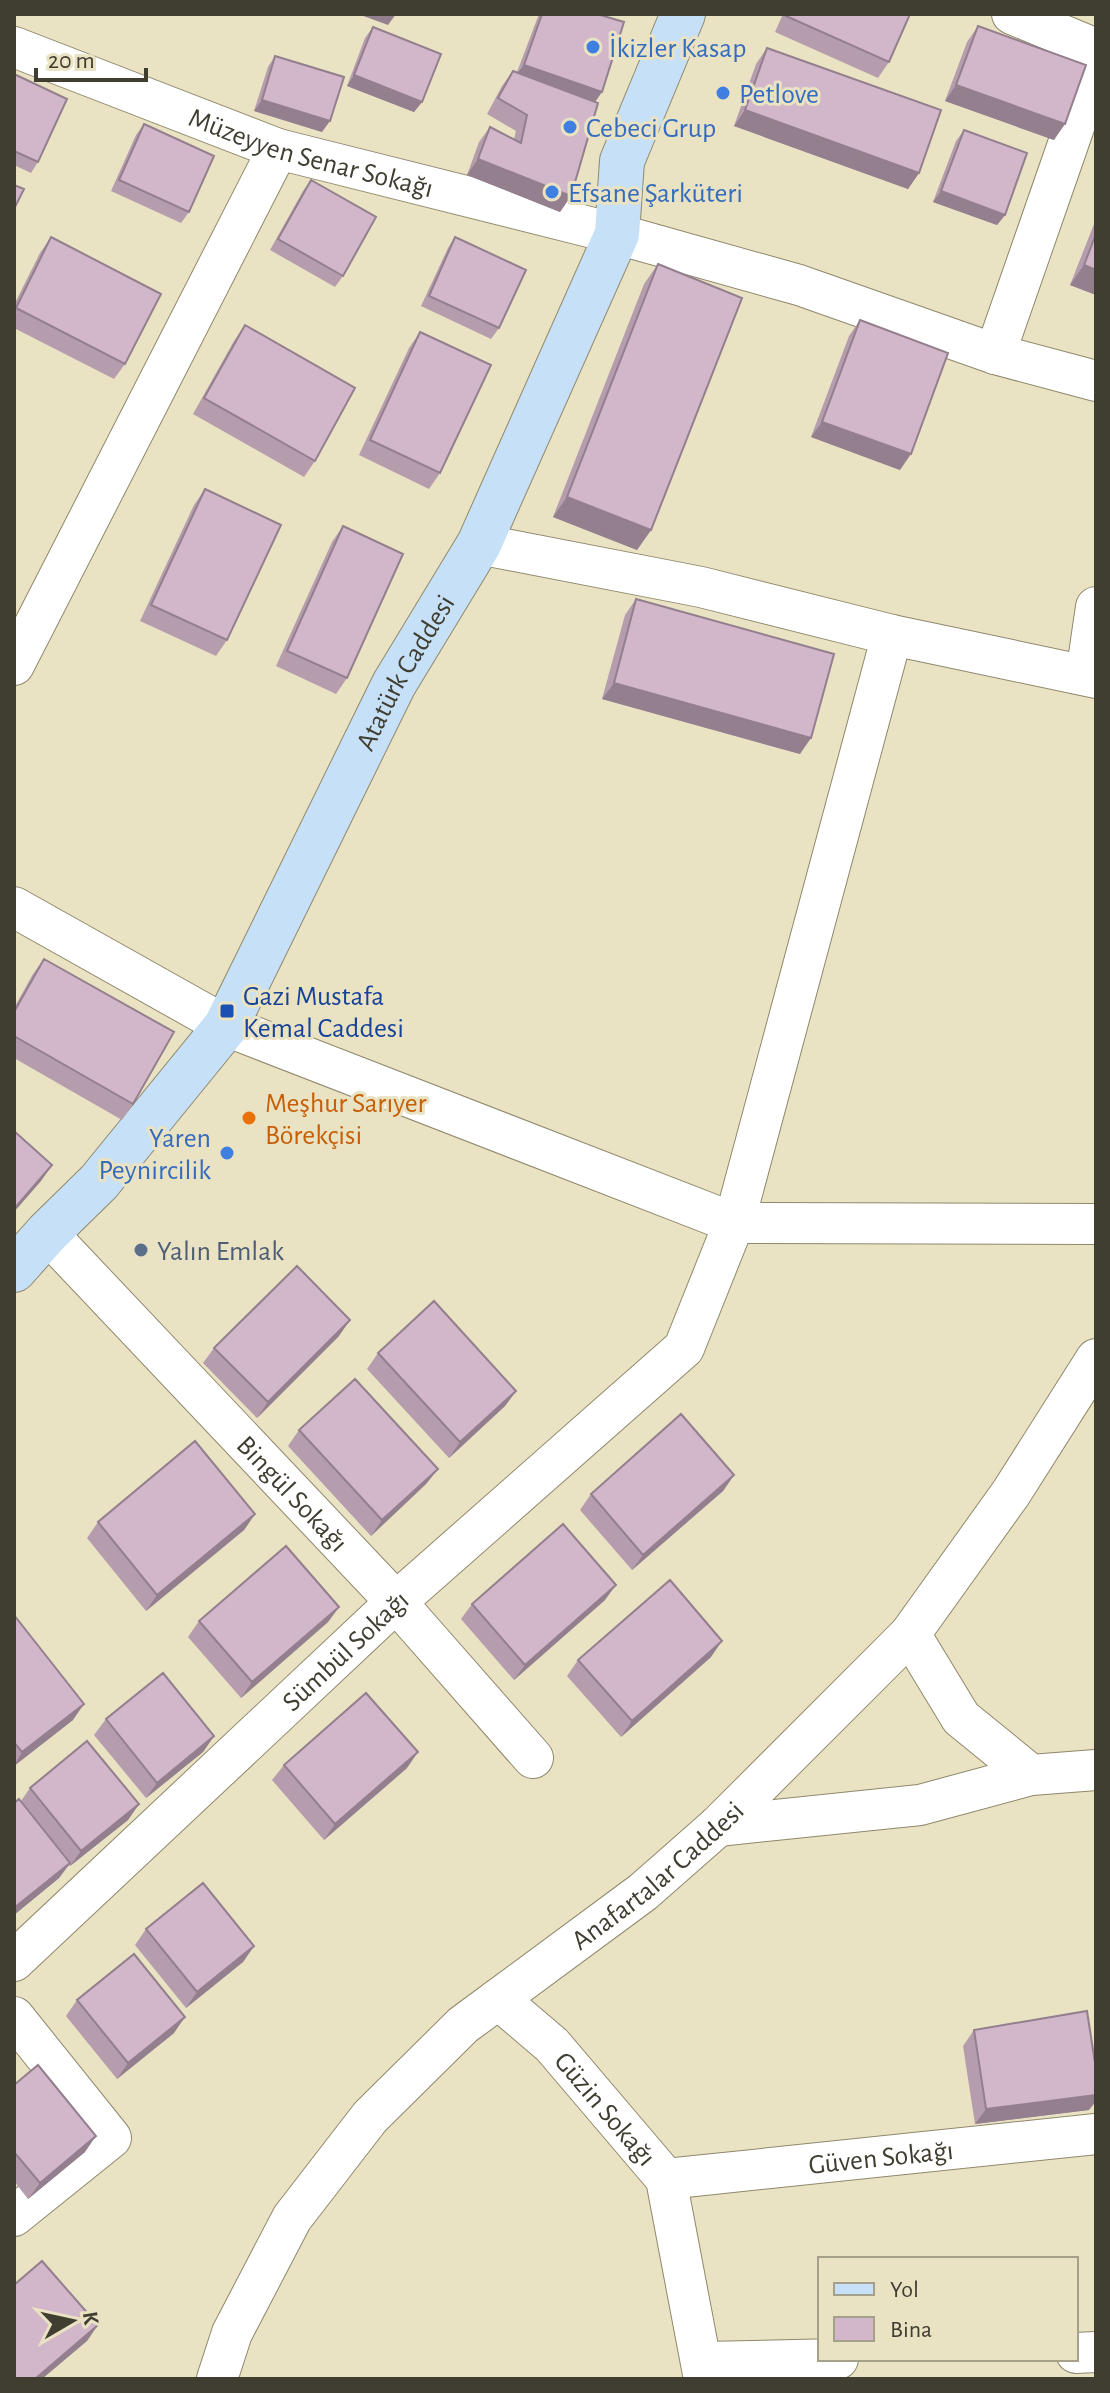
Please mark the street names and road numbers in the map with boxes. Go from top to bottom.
street label: Müzeyyen Senar Sokağı [185,104,436,203]
street label: Atatürk Caddesi [352,590,461,755]
street label: Bingül Sokağı [231,1431,352,1558]
street label: Sümbül Sokağı [278,1586,415,1717]
street label: Anafartalar Caddesi [567,1797,750,1956]
street label: Güzin Sokağı [548,2047,660,2172]
street label: Güven Sokağı [807,2137,955,2180]

